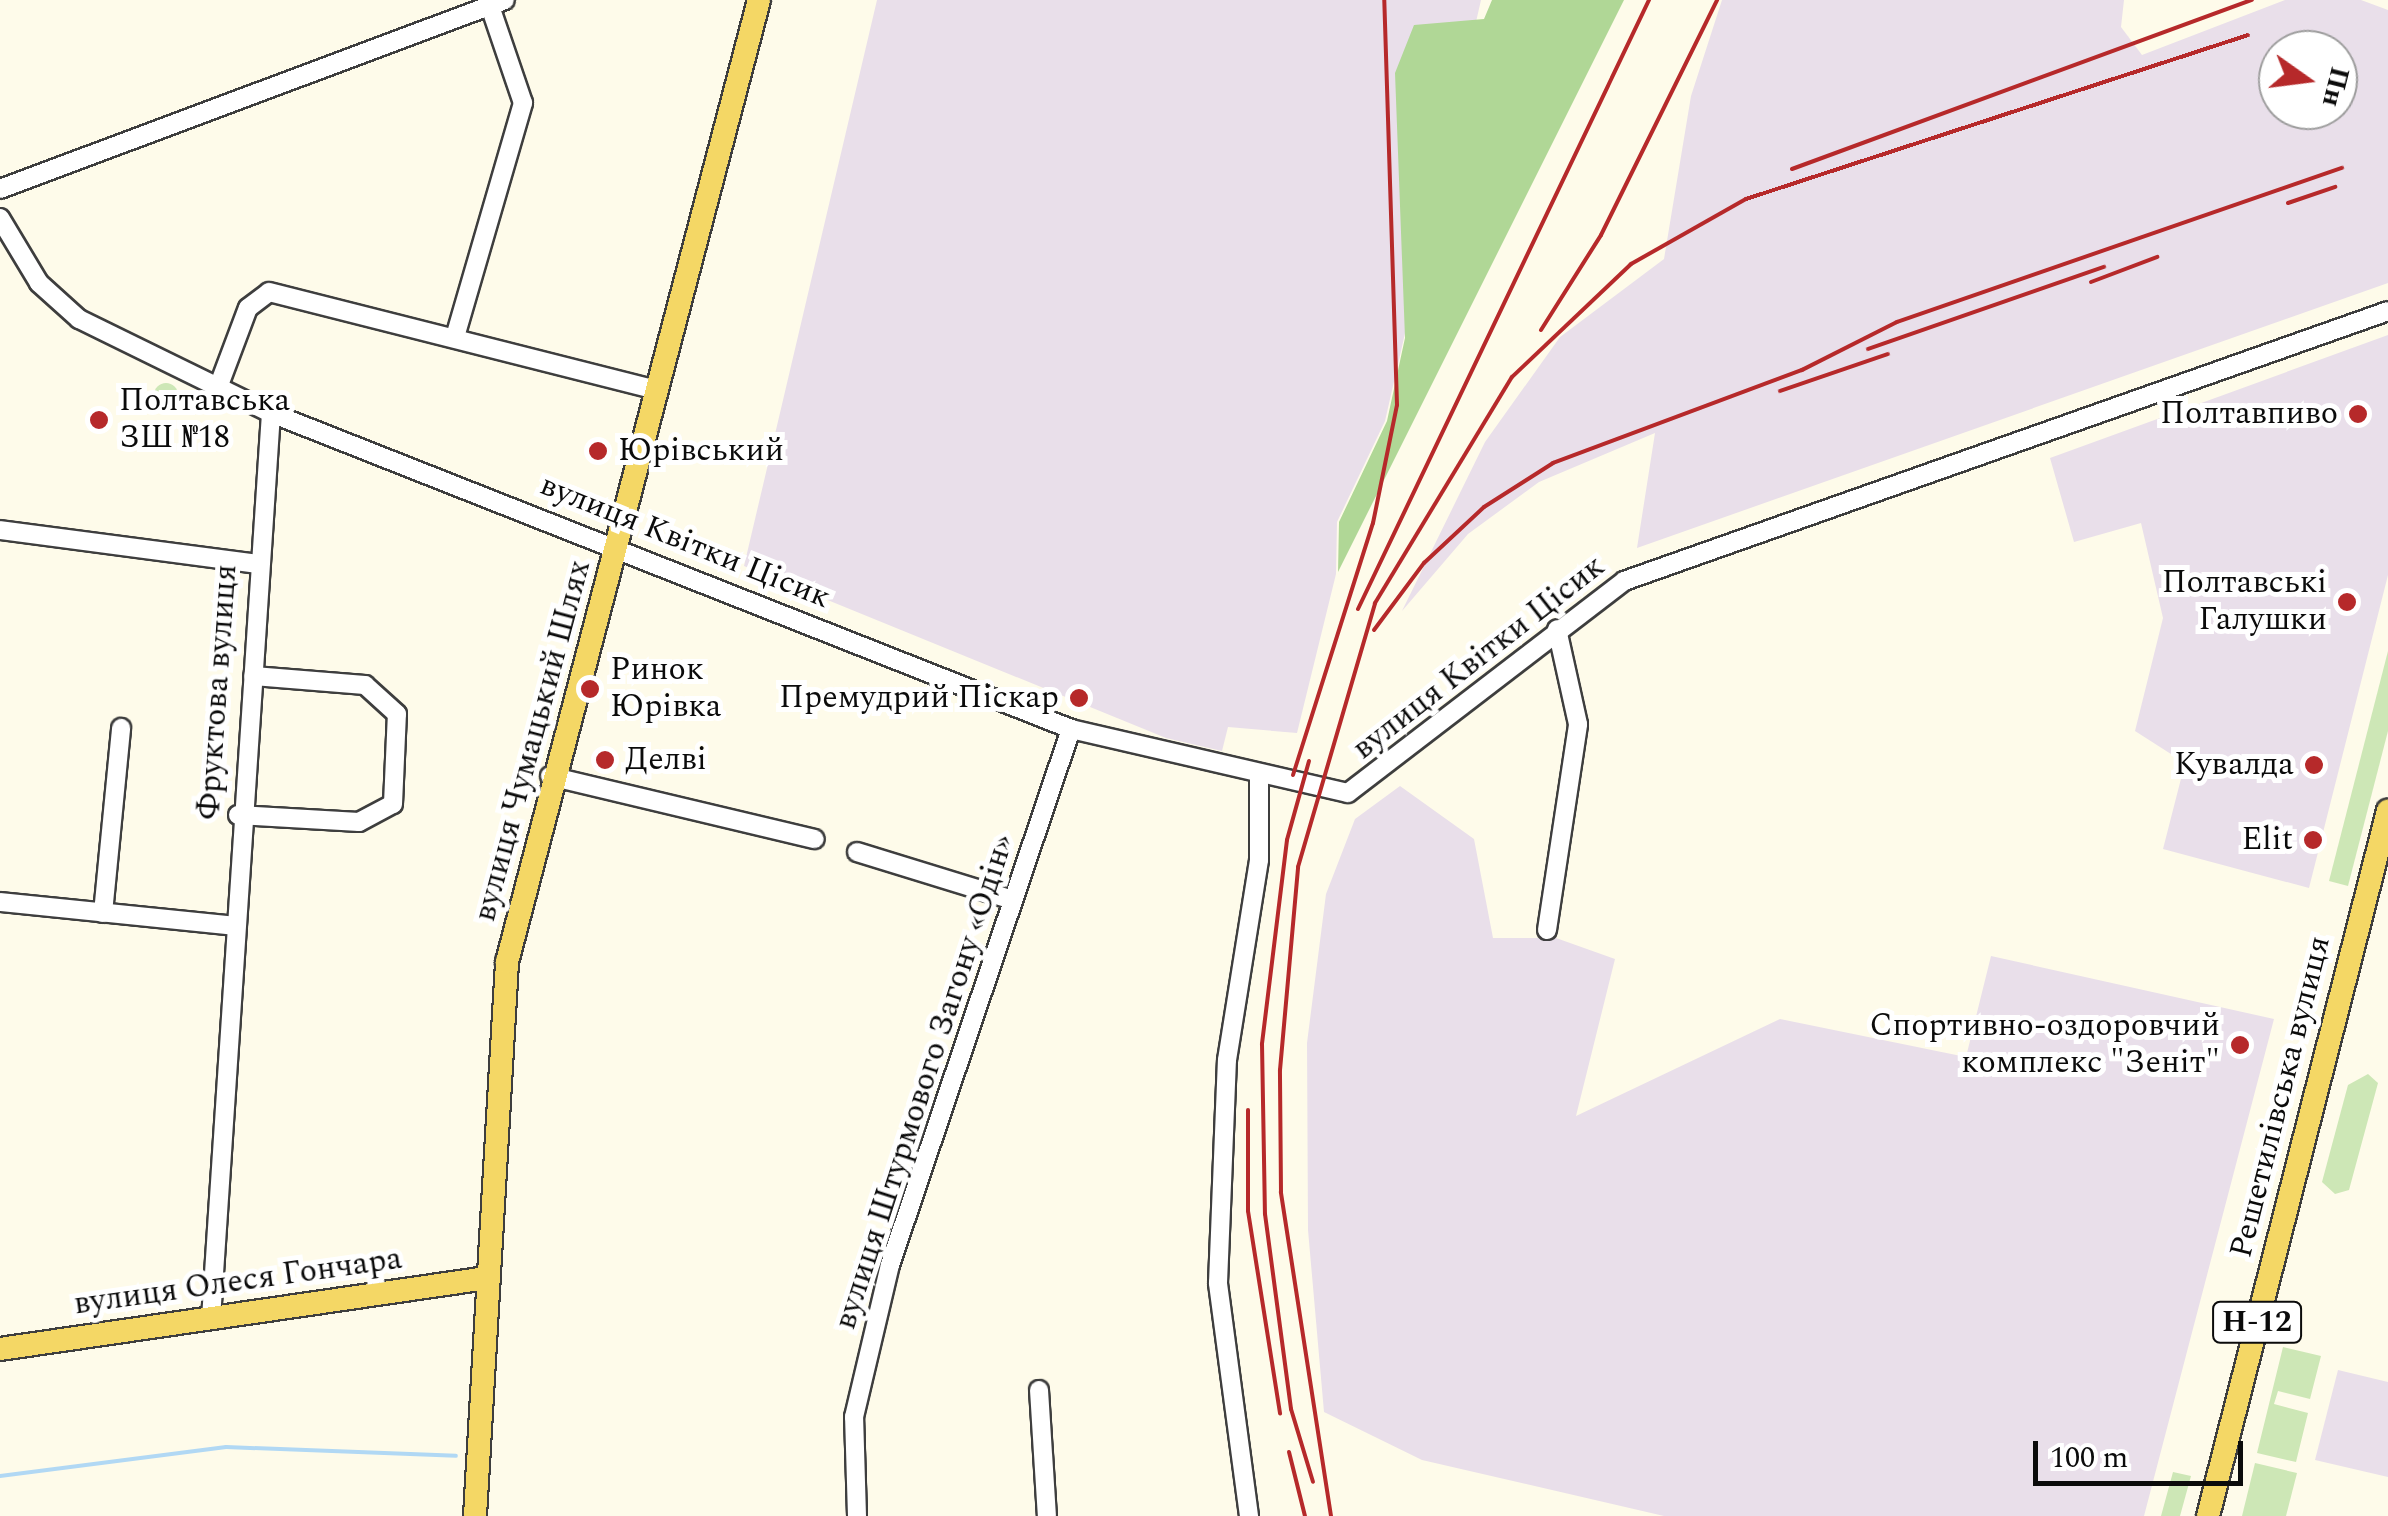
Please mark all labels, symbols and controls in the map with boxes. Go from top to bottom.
north arrow [2258,30,2358,130]
text: Пн [2310,62,2361,112]
place label: Полтавська ЗШ №18 [119,383,290,458]
place label: Полтавпиво [2160,395,2338,433]
marker: Полтавпиво [2347,403,2369,425]
marker: Полтавська ЗШ №18 [88,409,110,431]
place label: Юрівський [618,432,784,470]
marker: Юрівський [587,440,609,462]
street label: вулиця Квітки Цісик [534,466,836,618]
street label: вулиця Квітки Цісик [1345,548,1613,768]
street label: вулиця Чумацький Шлях [466,556,600,926]
street label: Фруктова вулиця [190,563,246,821]
place label: Полтавські Галушки [2162,565,2327,640]
marker: Полтавські Галушки [2336,591,2358,613]
place label: Ринок Юрівка [610,652,721,727]
marker: Ринок Юрівка [579,678,601,700]
place label: Премудрий Піскар [779,679,1059,717]
marker: Премудрий Піскар [1068,687,1090,709]
place label: Делві [625,741,707,779]
place label: Кувалда [2174,746,2294,784]
marker: Делві [594,749,616,771]
marker: Кувалда [2303,754,2325,776]
place label: Elit [2241,821,2293,859]
marker: Elit [2302,829,2324,851]
street label: вулиця Штурмового Загону «Одін» [827,830,1023,1334]
street label: Решетилівська вулиця [2222,932,2340,1262]
place label: Спортивно-оздоровчий комплекс "Зеніт" [1869,1008,2220,1083]
marker: Спортивно-оздоровчий комплекс "Зеніт" [2229,1034,2251,1056]
street label: вулиця Олеся Гончара [71,1240,405,1324]
road number: Н-12 [2212,1297,2302,1347]
scale bar [2038,1421,2248,1483]
text: 100 m [2050,1435,2128,1481]

